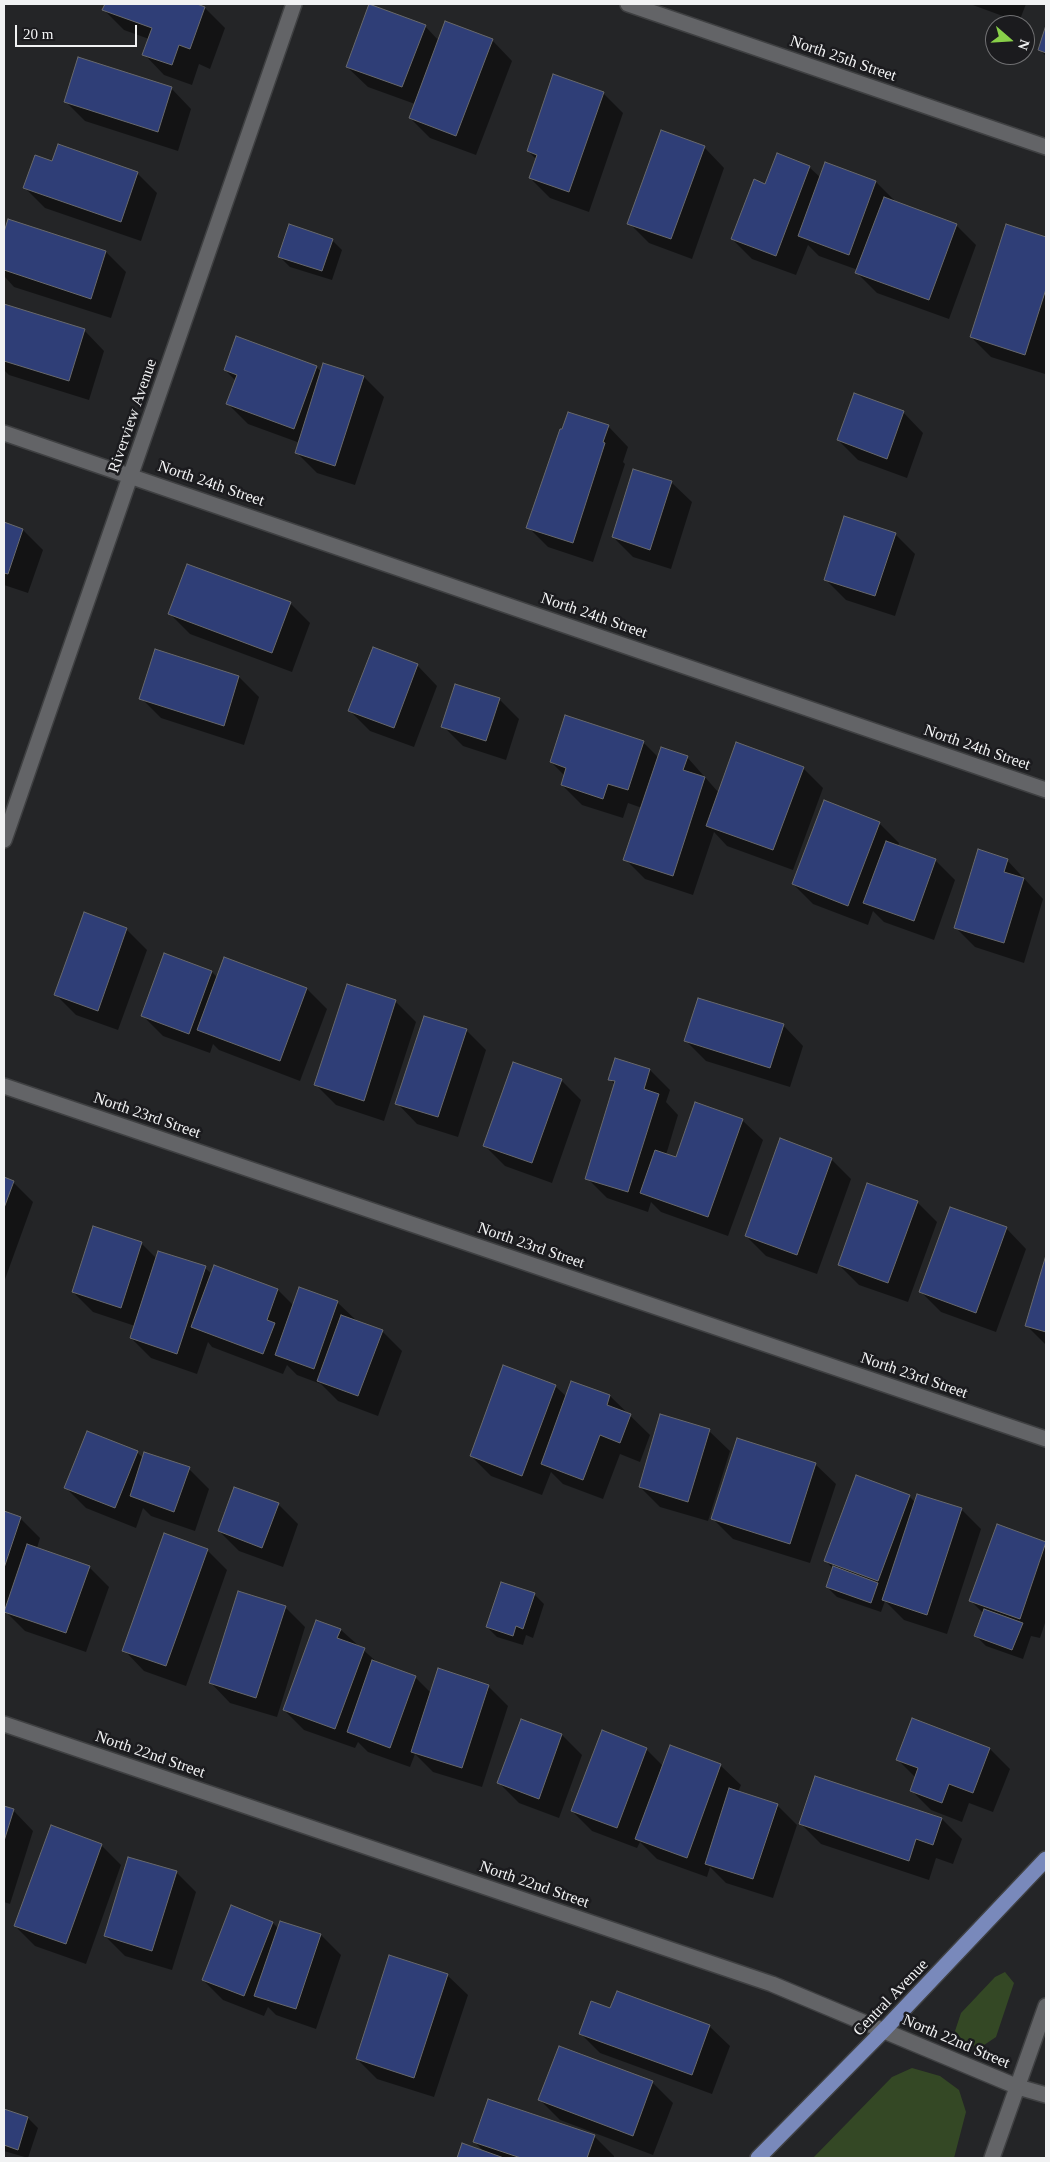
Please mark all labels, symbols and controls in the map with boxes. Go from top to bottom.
scale bar [18,15,140,47]
north arrow [985,15,1035,65]
text: 20 m [23,26,53,42]
street label: North 25th Street [787,32,899,86]
text: N [1015,37,1032,52]
street label: Riverview Avenue [105,357,161,475]
street label: North 24th Street [155,457,267,511]
street label: North 24th Street [538,589,650,643]
street label: North 24th Street [921,721,1033,775]
street label: North 23rd Street [91,1089,203,1143]
street label: North 23rd Street [475,1219,587,1273]
street label: North 23rd Street [858,1349,970,1403]
street label: North 22nd Street [93,1727,207,1783]
street label: North 22nd Street [477,1857,591,1913]
street label: Central Avenue [849,1955,933,2041]
street label: North 22nd Street [899,2011,1013,2073]

